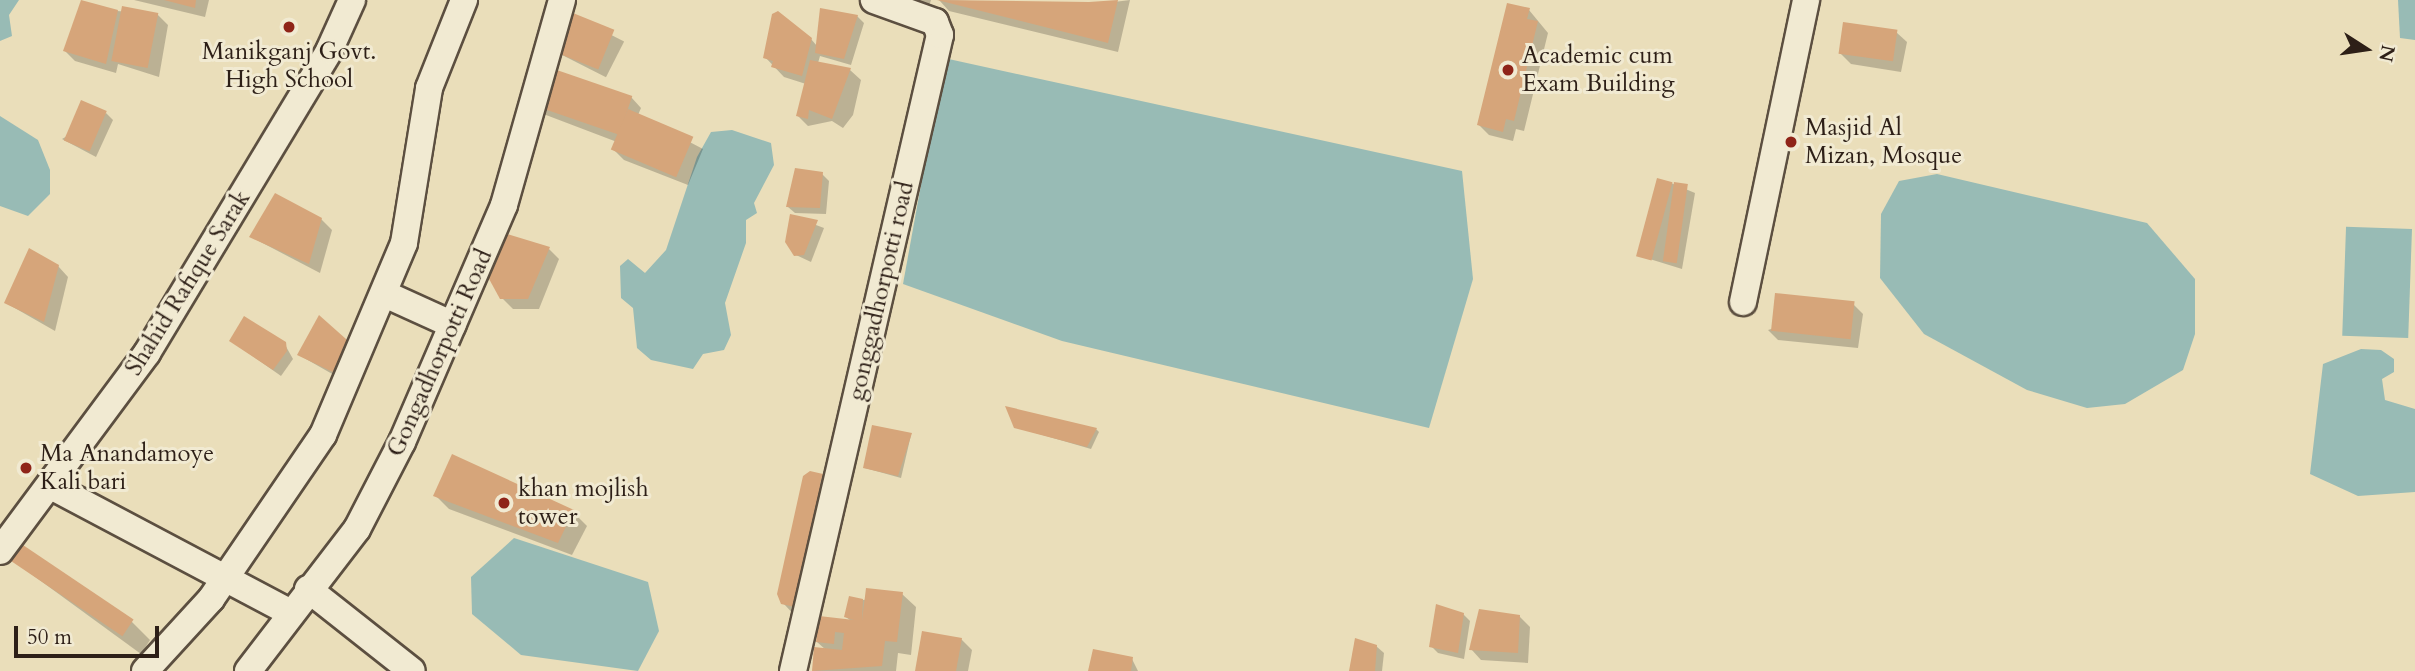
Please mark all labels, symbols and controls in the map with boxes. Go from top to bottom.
north arrow [2331,14,2401,84]
marker: Manikganj Govt. High School [281,19,297,35]
place label: Manikganj Govt. High School [202,38,376,94]
place label: Academic cum Exam Building [1522,42,1675,98]
text: N [2372,43,2401,64]
marker: Academic cum Exam Building [1500,62,1516,78]
place label: Masjid Al Mizan, Mosque [1805,114,1962,170]
marker: Masjid Al Mizan, Mosque [1783,134,1799,150]
street label: gonggadhorpotti road [842,179,920,403]
street label: Shahid Rafique Sarak [119,185,257,381]
street label: Gongadhorpotti Road [381,245,499,461]
place label: Ma Anandamoye Kali bari [40,440,214,496]
marker: Ma Anandamoye Kali bari [18,460,34,476]
place label: khan mojlish tower [518,475,649,531]
marker: khan mojlish tower [496,495,512,511]
scale bar [18,612,163,656]
text: 50 m [27,623,72,652]

